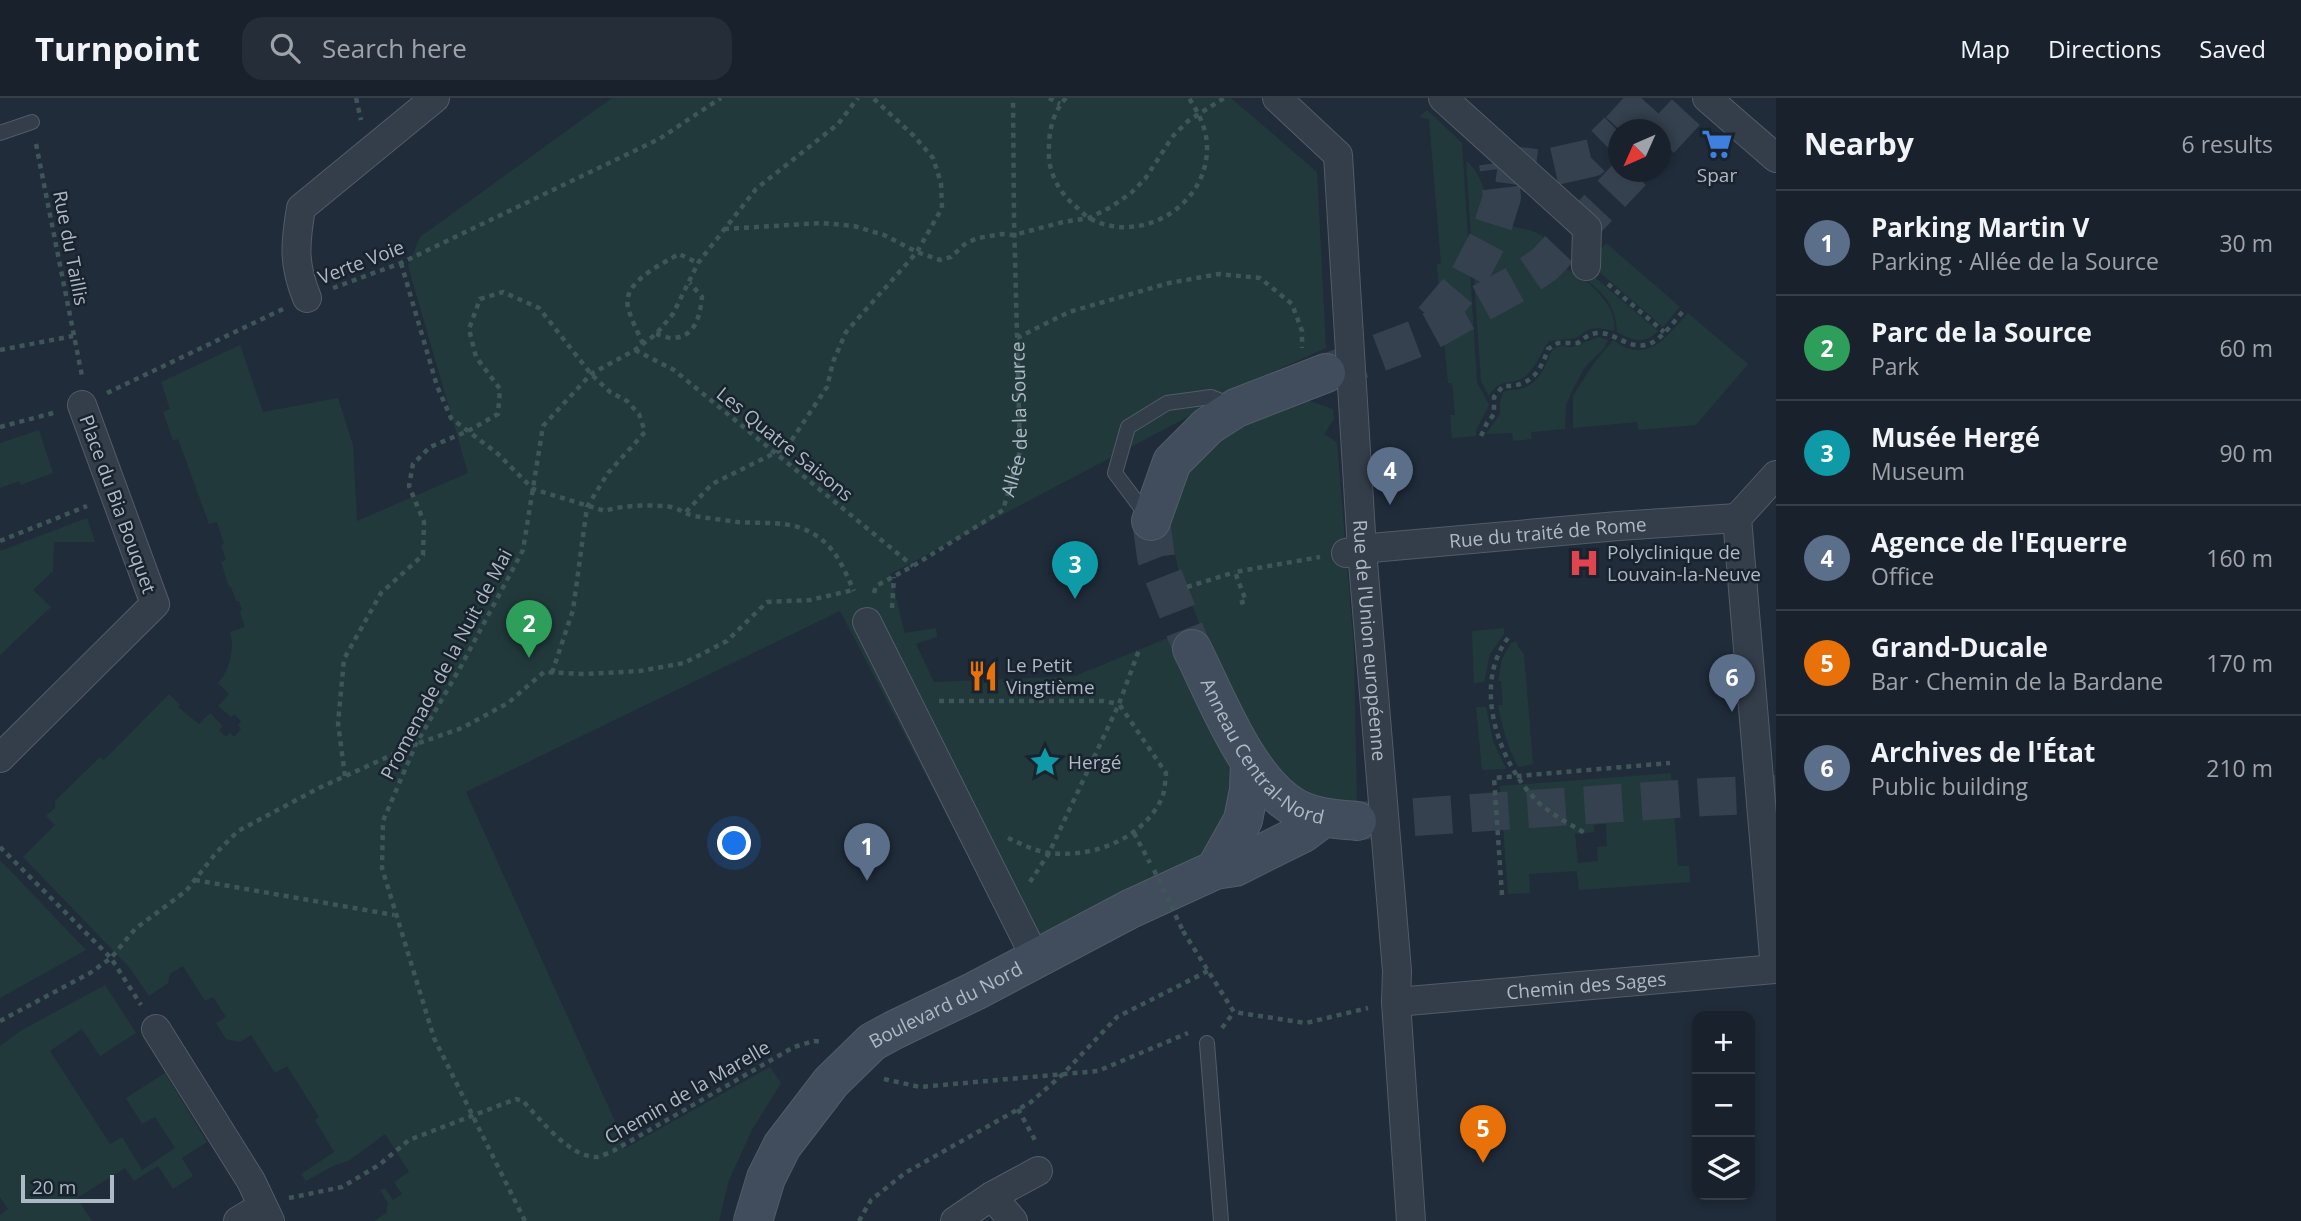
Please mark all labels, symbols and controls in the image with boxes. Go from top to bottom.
search box [242,17,732,80]
text: Turnpoint [35,26,200,71]
icon: search [266,29,304,67]
text: Search here [322,30,467,66]
text: Map [1960,32,2010,65]
text: Directions [2048,32,2161,65]
text: Saved [2199,32,2266,65]
north arrow [1608,119,1671,182]
text: Nearby [1804,123,1914,164]
supermarket icon: Spar [1700,127,1734,161]
text: 6 results [2182,128,2273,160]
place label: Spar [1697,162,1737,188]
street label: Rue du Taillis [47,188,95,308]
text: Parking Martin V [1871,209,2089,245]
text: 1 [1820,227,1834,259]
text: 30 m [2219,227,2273,259]
street label: Verte Voie [314,234,408,290]
text: Parking · Allée de la Source [1871,245,2159,277]
text: Parc de la Source [1871,314,2092,350]
text: 2 [1820,332,1834,364]
text: 60 m [2219,332,2273,364]
street label: Allée de la Source [995,341,1033,500]
text: Park [1871,350,1919,382]
street label: Les Quatre Saisons [711,381,859,507]
street label: Place du Bia Bouquet [74,411,163,597]
text: Musée Hergé [1871,419,2040,455]
text: 3 [1820,437,1834,469]
text: 90 m [2219,437,2273,469]
pin: 4 [1367,447,1413,505]
text: Museum [1871,455,1965,487]
street label: Rue du traité de Rome [1448,511,1647,554]
street label: Rue de l'Union européenne [1347,519,1393,762]
text: Agence de l'Equerre [1871,524,2127,560]
place label: Polyclinique de Louvain-la-Neuve [1607,539,1761,587]
pin: 3 [1052,541,1098,599]
text: 4 [1820,542,1834,574]
text: 160 m [2206,542,2273,574]
street label: Promenade de la Nuit de Mai [374,544,518,784]
hospital icon: Polyclinique de Louvain-la-Neuve [1567,546,1601,580]
text: Office [1871,560,1934,592]
pin: 2 [506,600,552,658]
text: Grand-Ducale [1871,629,2048,665]
text: 5 [1820,647,1834,679]
text: 170 m [2206,647,2273,679]
place label: Le Petit Vingtième [1006,652,1095,700]
pin: 6 [1709,654,1755,712]
restaurant icon: Le Petit Vingtième [966,659,1000,693]
text: Bar · Chemin de la Bardane [1871,665,2163,697]
street label: Anneau Central-Nord [1195,674,1327,830]
text: Archives de l'État [1871,734,2095,770]
place icon: Hergé [1028,745,1062,779]
place label: Hergé [1068,749,1121,775]
text: 6 [1820,752,1834,784]
text: 210 m [2206,752,2273,784]
text: Public building [1871,770,2028,802]
pin: 1 [844,823,890,881]
your location [717,826,751,860]
street label: Boulevard du Nord [864,955,1027,1054]
street label: Chemin des Sages [1505,966,1667,1005]
map controls [1692,1011,1755,1200]
button: + [1692,1011,1755,1074]
street label: Chemin de la Marelle [599,1034,775,1150]
button: − [1692,1074,1755,1137]
pin: 5 [1460,1105,1506,1163]
button: layers [1692,1137,1755,1200]
scale bar [21,1172,114,1204]
text: 20 m [32,1174,76,1200]

